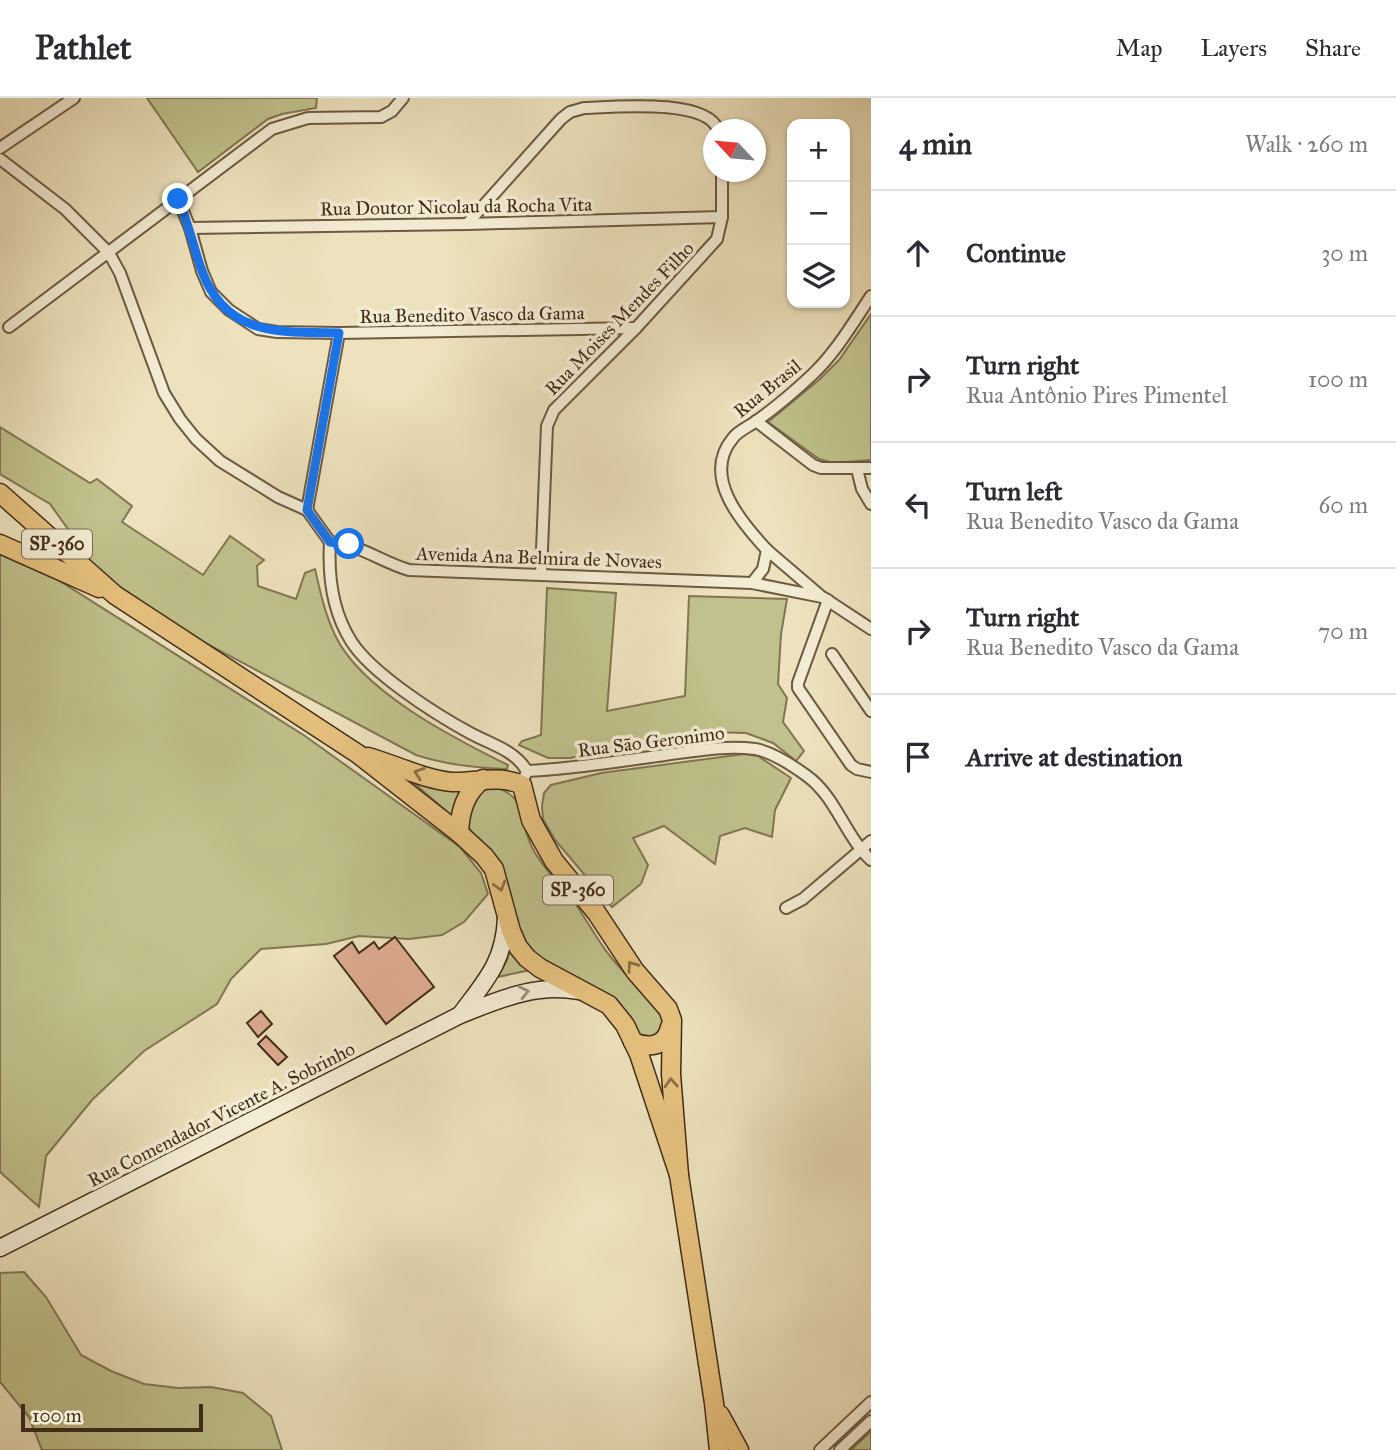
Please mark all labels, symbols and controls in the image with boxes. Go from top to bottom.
text: Pathlet [35,28,132,68]
text: Map [1116,33,1163,63]
text: Layers [1201,33,1267,63]
text: Share [1305,33,1361,63]
north arrow [703,119,766,182]
map controls [787,119,850,308]
button: + [787,119,850,182]
text: 4 min [899,126,972,162]
text: Walk · 260 m [1245,130,1368,158]
button: − [787,182,850,245]
route end [162,183,193,214]
street label: Rua Doutor Nicolau da Rocha Vita [320,193,593,220]
icon: ahead [899,234,937,272]
street label: Rua Moises Mendes Filho [540,237,699,400]
text: Continue [966,237,1066,269]
text: 30 m [1321,239,1368,267]
button: layers [787,245,850,308]
street label: Rua Benedito Vasco da Gama [359,301,586,328]
text: Turn right [966,349,1079,381]
street label: Rua Brasil [729,354,806,423]
icon: right [899,360,937,398]
text: 100 m [1308,365,1368,393]
text: Rua Antônio Pires Pimentel [966,381,1227,409]
text: Turn left [966,475,1062,507]
icon: left [899,486,937,524]
text: 60 m [1319,491,1368,519]
text: Rua Benedito Vasco da Gama [966,507,1239,535]
route start [333,528,364,559]
road number: SP-360 [22,530,92,559]
street label: Avenida Ana Belmira de Novaes [415,542,662,573]
text: Turn right [966,601,1079,633]
icon: right [899,612,937,650]
text: 70 m [1318,617,1368,645]
text: Rua Benedito Vasco da Gama [966,633,1239,661]
street label: Rua São Geronimo [576,721,726,762]
icon: arrive [899,738,937,776]
text: Arrive at destination [966,741,1183,773]
one-way arrow [414,767,426,781]
road number: SP-360 [543,876,613,904]
one-way arrow [491,879,506,891]
one-way arrow [628,961,640,974]
one-way arrow [518,986,530,1001]
street label: Rua Comendador Vicente A. Sobrinho [84,1037,359,1192]
one-way arrow [664,1077,679,1088]
scale bar [21,1401,203,1433]
text: 100 m [32,1404,82,1427]

